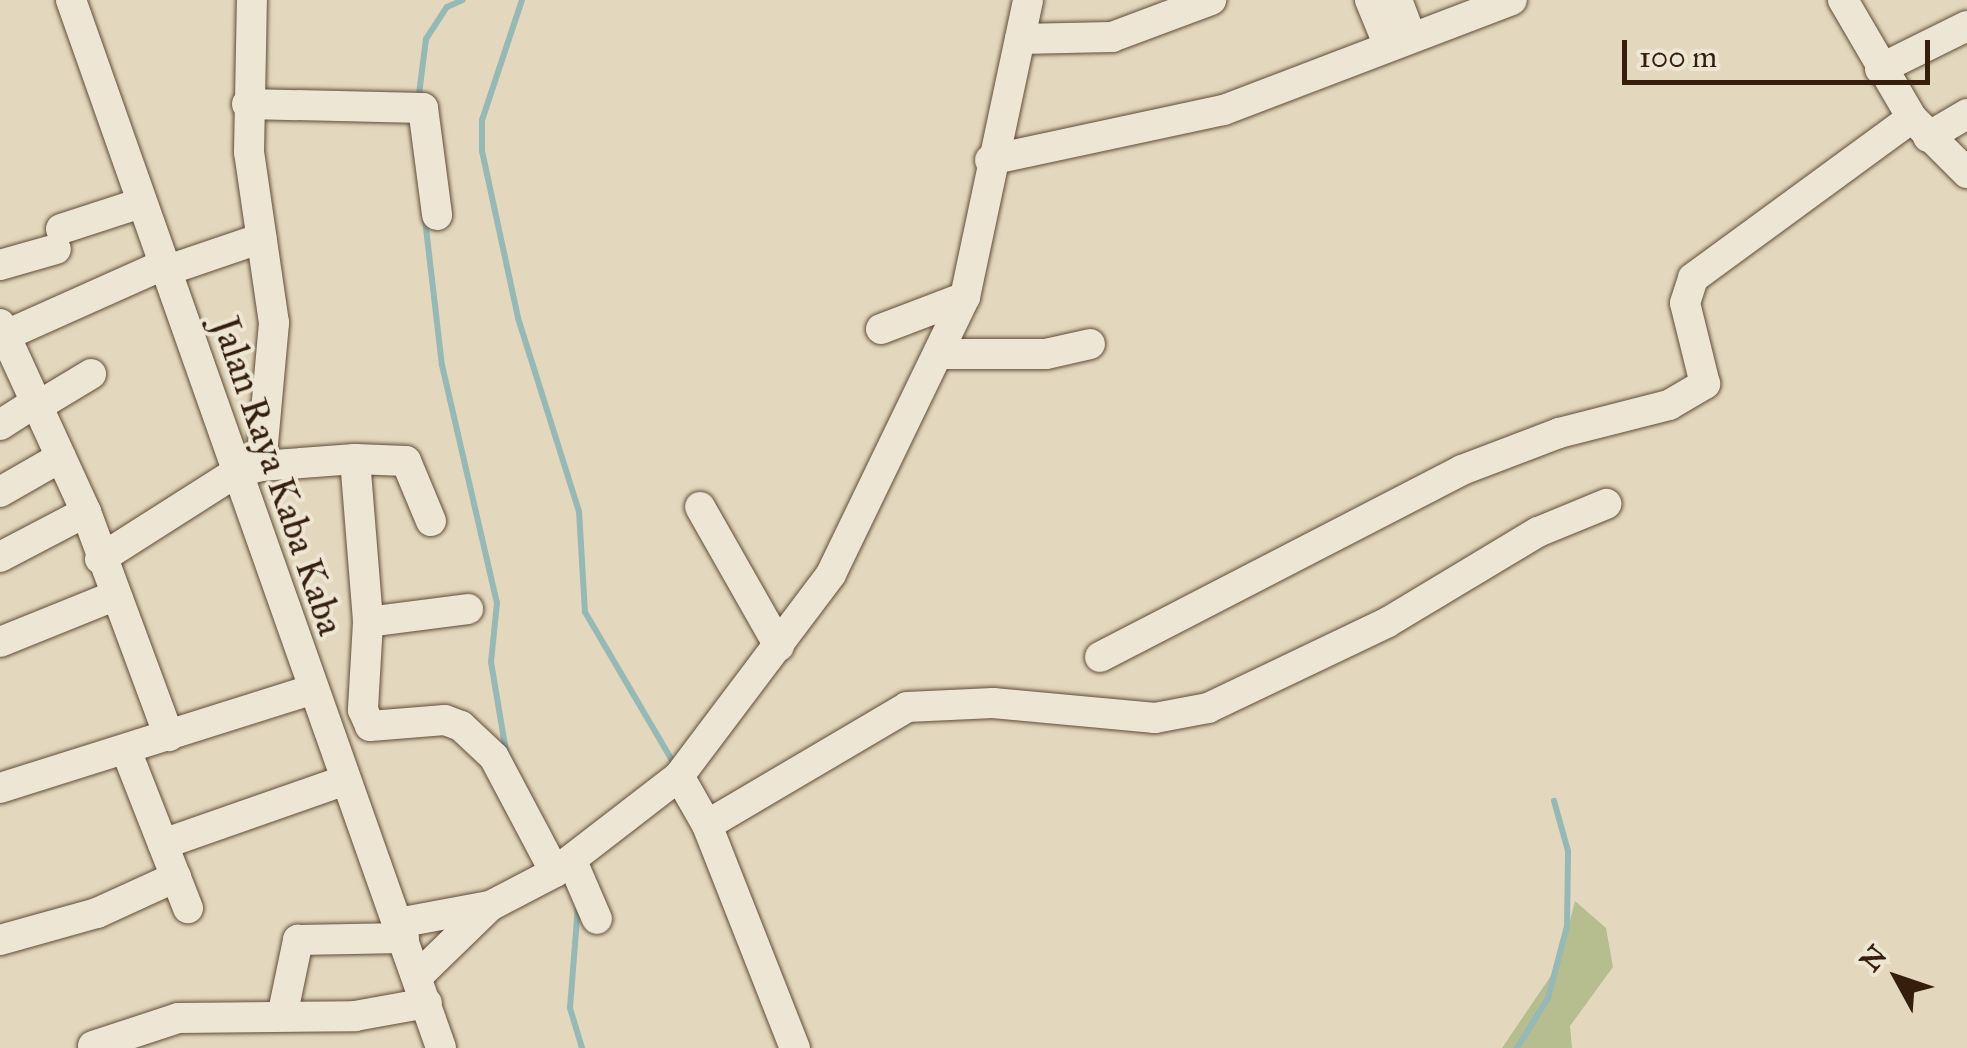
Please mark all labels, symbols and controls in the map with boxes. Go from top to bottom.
scale bar [1627,20,1934,82]
text: 100 m [1639,39,1717,75]
street label: Jalan Raya Kaba Kaba [202,311,354,641]
north arrow [1847,928,1947,1028]
text: N [1853,938,1895,979]

